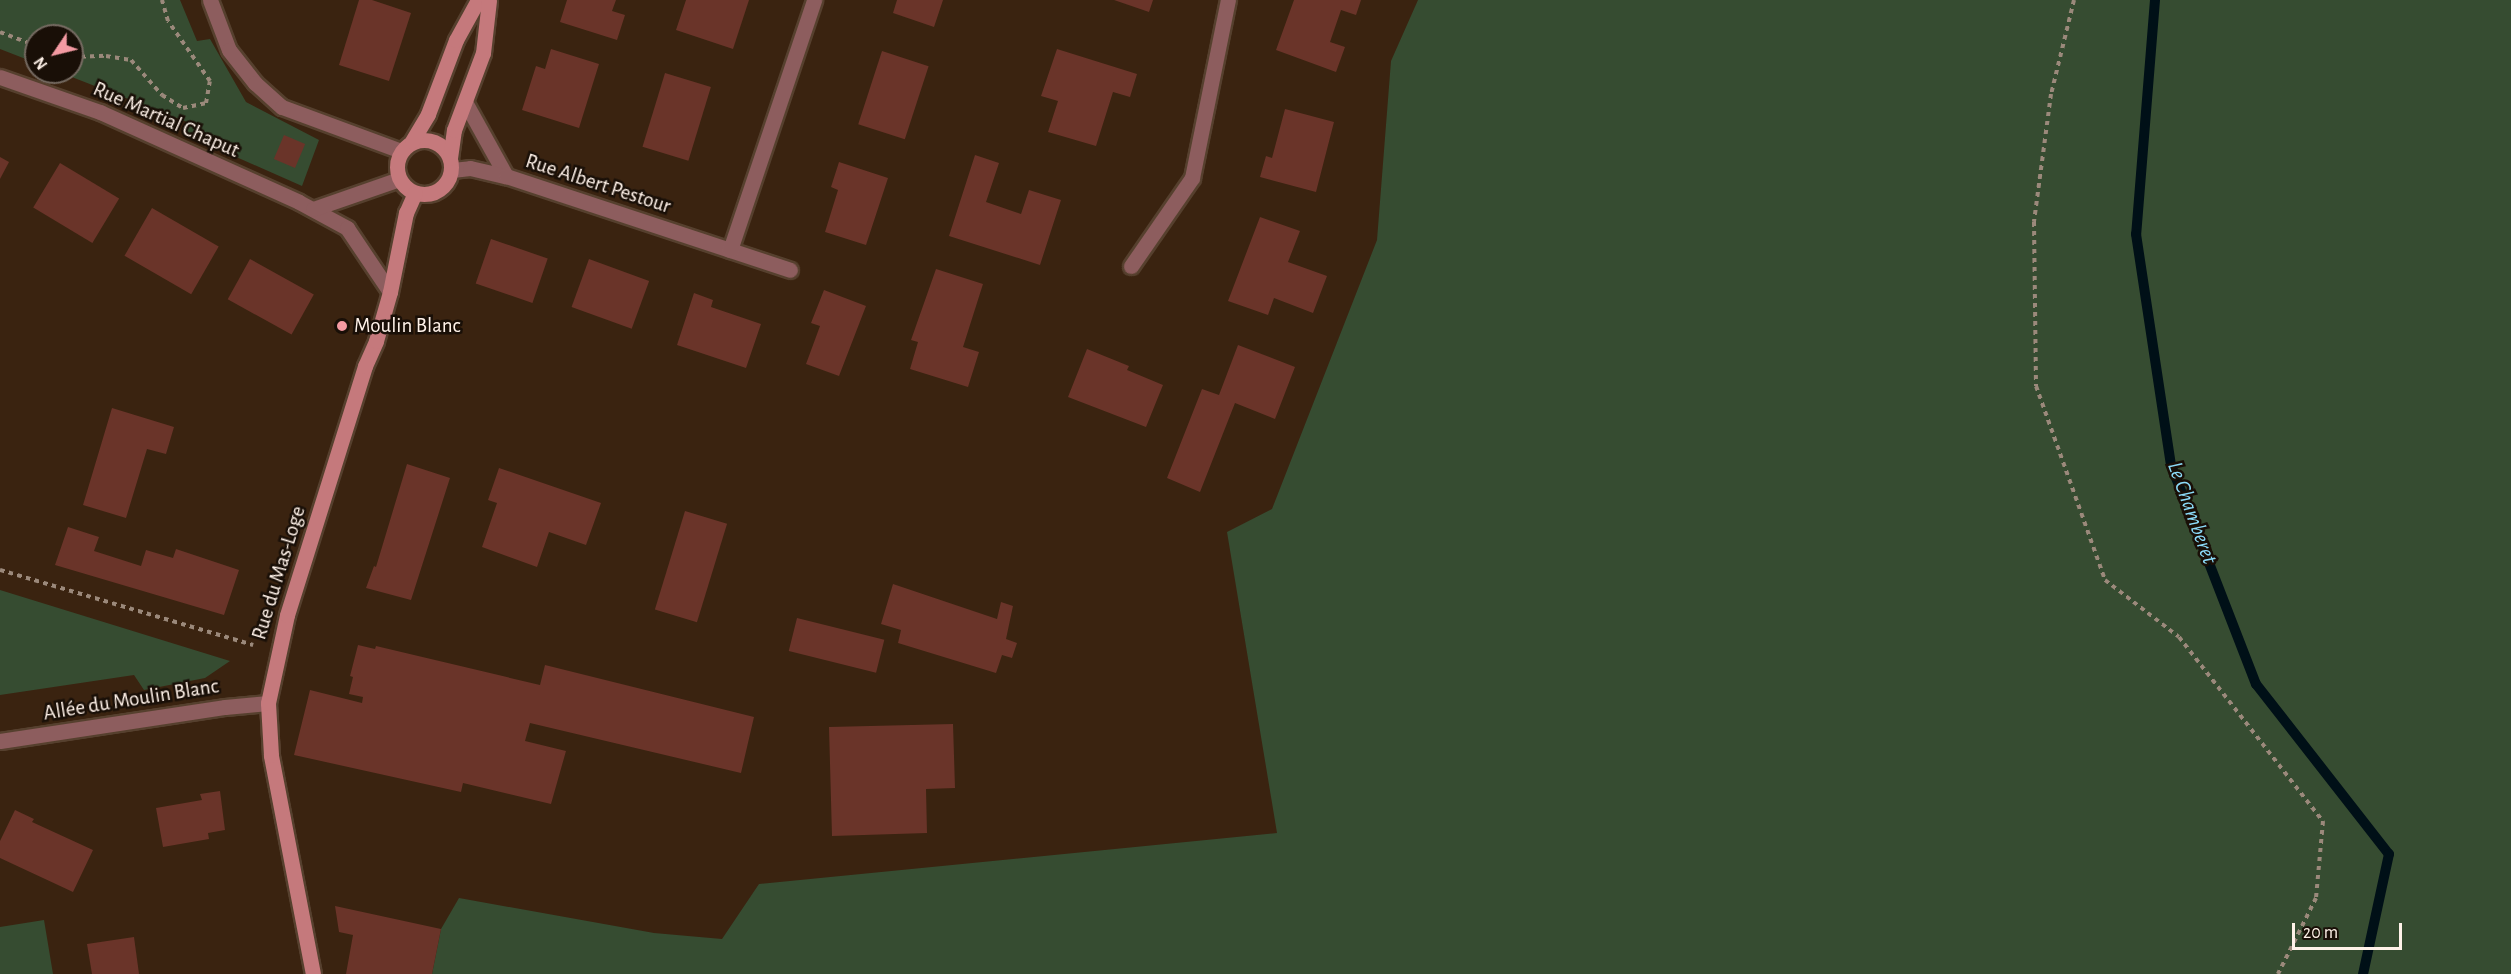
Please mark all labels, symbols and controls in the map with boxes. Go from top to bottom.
north arrow [24,24,84,84]
text: N [31,54,51,72]
street label: Rue Martial Chaput [89,76,243,164]
street label: Rue Albert Pestour [522,149,674,219]
place label: Moulin Blanc [354,313,461,339]
marker: Moulin Blanc [335,319,349,333]
water label: Le Chamberet [2161,458,2223,568]
street label: Rue du Mas-Loge [247,503,311,643]
street label: Allée du Moulin Blanc [42,674,220,726]
scale bar [2295,911,2404,949]
text: 20 m [2303,924,2338,942]

